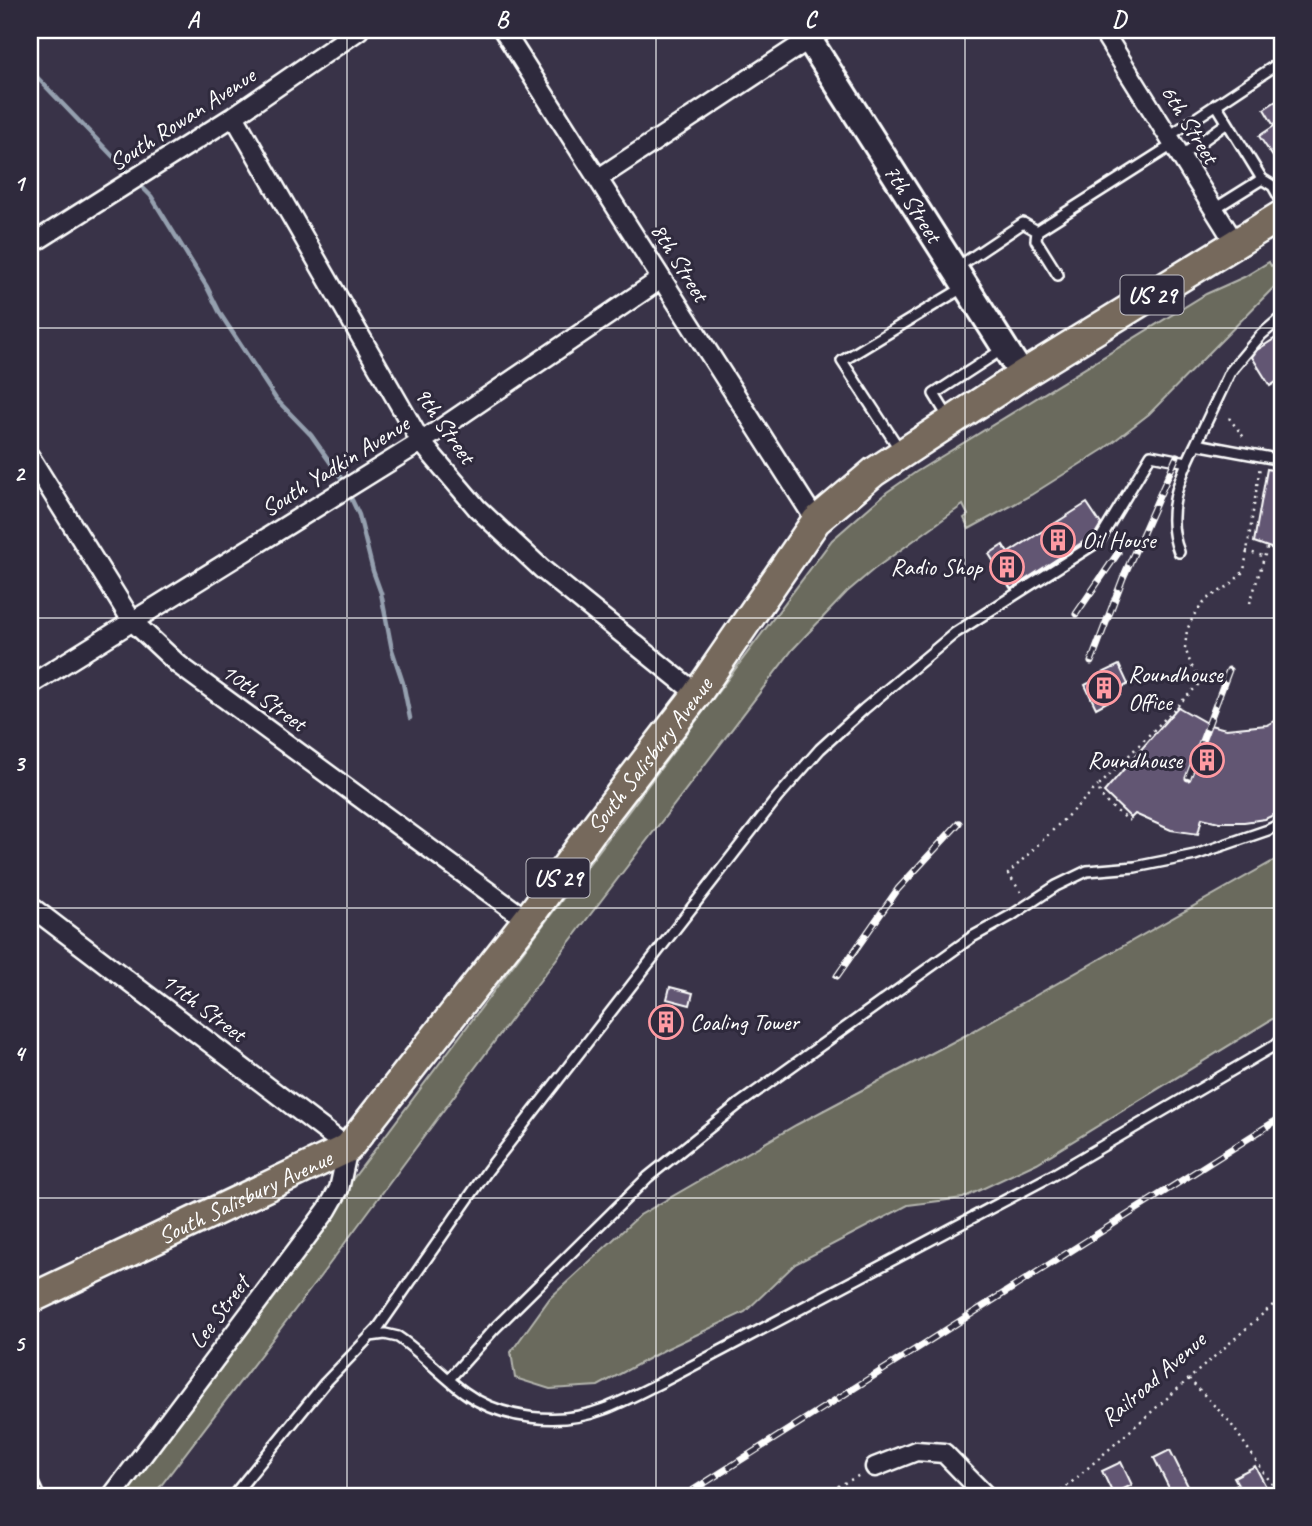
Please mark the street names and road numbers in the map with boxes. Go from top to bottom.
street label: South Rowan Avenue [103,59,263,177]
street label: 6th Street [1154,79,1227,171]
street label: 7th Street [877,158,950,250]
street label: 8th Street [644,217,717,309]
road number: US 29 [1120,276,1184,314]
street label: 9th Street [408,381,483,471]
street label: South Yadkin Avenue [256,407,416,523]
street label: 10th Street [216,656,314,739]
street label: South Salisbury Avenue [580,670,720,840]
road number: US 29 [526,858,590,898]
street label: 11th Street [156,966,254,1050]
street label: South Salisbury Avenue [153,1142,339,1251]
street label: Lee Street [182,1267,258,1354]
street label: Railroad Avenue [1094,1324,1213,1433]

